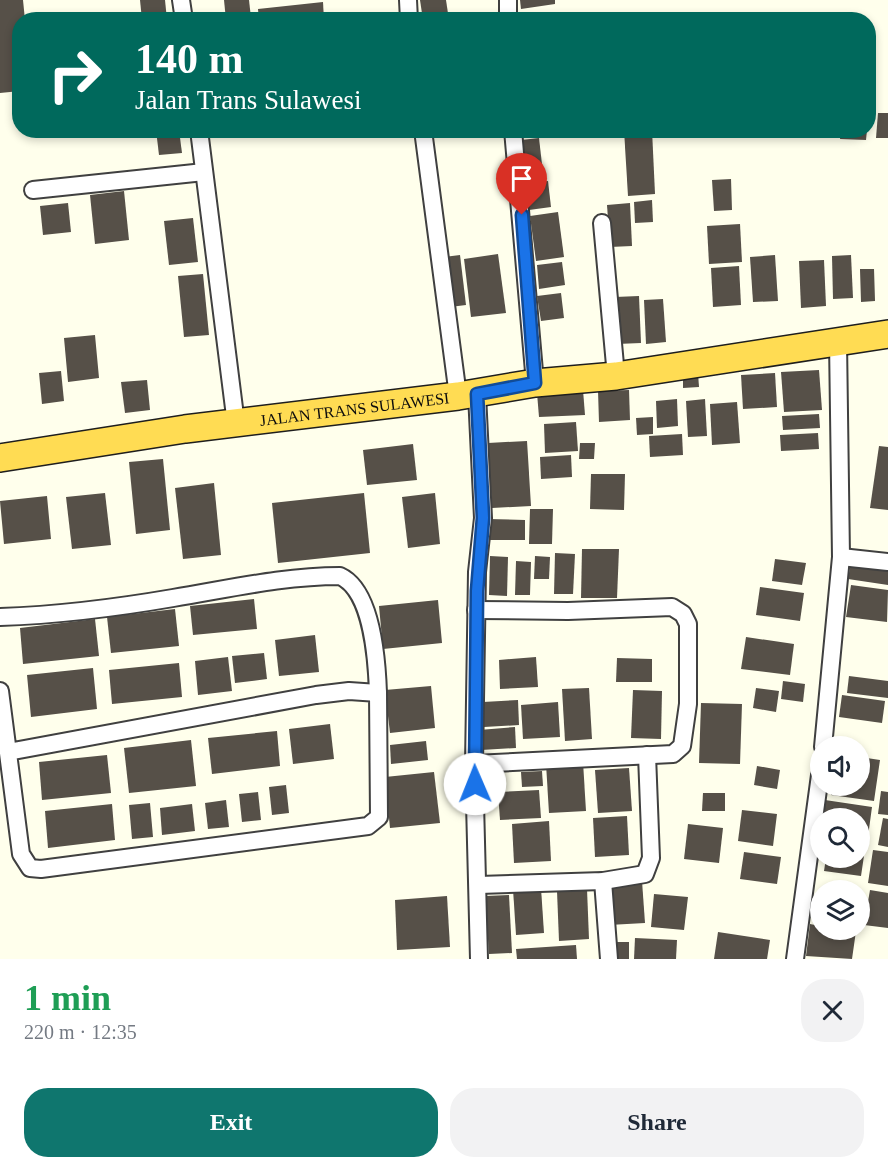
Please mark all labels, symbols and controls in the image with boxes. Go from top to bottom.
icon: right [36,36,114,114]
text: 140 m [135,36,244,82]
text: Jalan Trans Sulawesi [135,85,362,115]
pin [496,153,547,215]
icon: arrive [505,162,538,195]
street label: JALAN TRANS SULAWESI [259,389,450,428]
map controls [810,736,870,940]
button: sound [810,736,870,796]
position arrow [443,752,507,816]
button: search [810,808,870,868]
button: layers [810,880,870,940]
text: 1 min [24,978,111,1018]
button: close [801,979,864,1042]
text: 220 m · 12:35 [24,1021,137,1043]
button: Exit [24,1088,438,1157]
button: Share [450,1088,864,1157]

